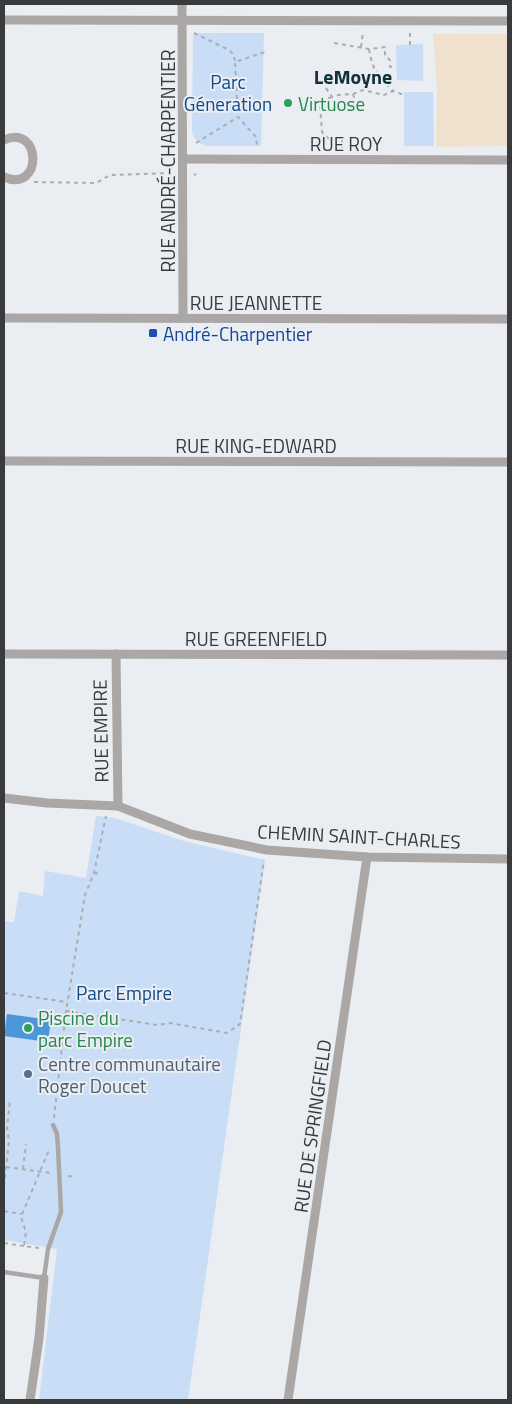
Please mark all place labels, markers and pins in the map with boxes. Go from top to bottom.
place label: Virtuose [298,89,365,118]
marker: Virtuose [282,97,294,109]
place label: André-Charpentier [163,319,313,348]
marker: André-Charpentier [147,327,159,339]
place label: Piscine du parc Empire [38,1003,133,1054]
marker: Piscine du parc Empire [22,1022,34,1034]
place label: Centre communautaire Roger Doucet [38,1049,221,1100]
marker: Centre communautaire Roger Doucet [22,1068,34,1080]

